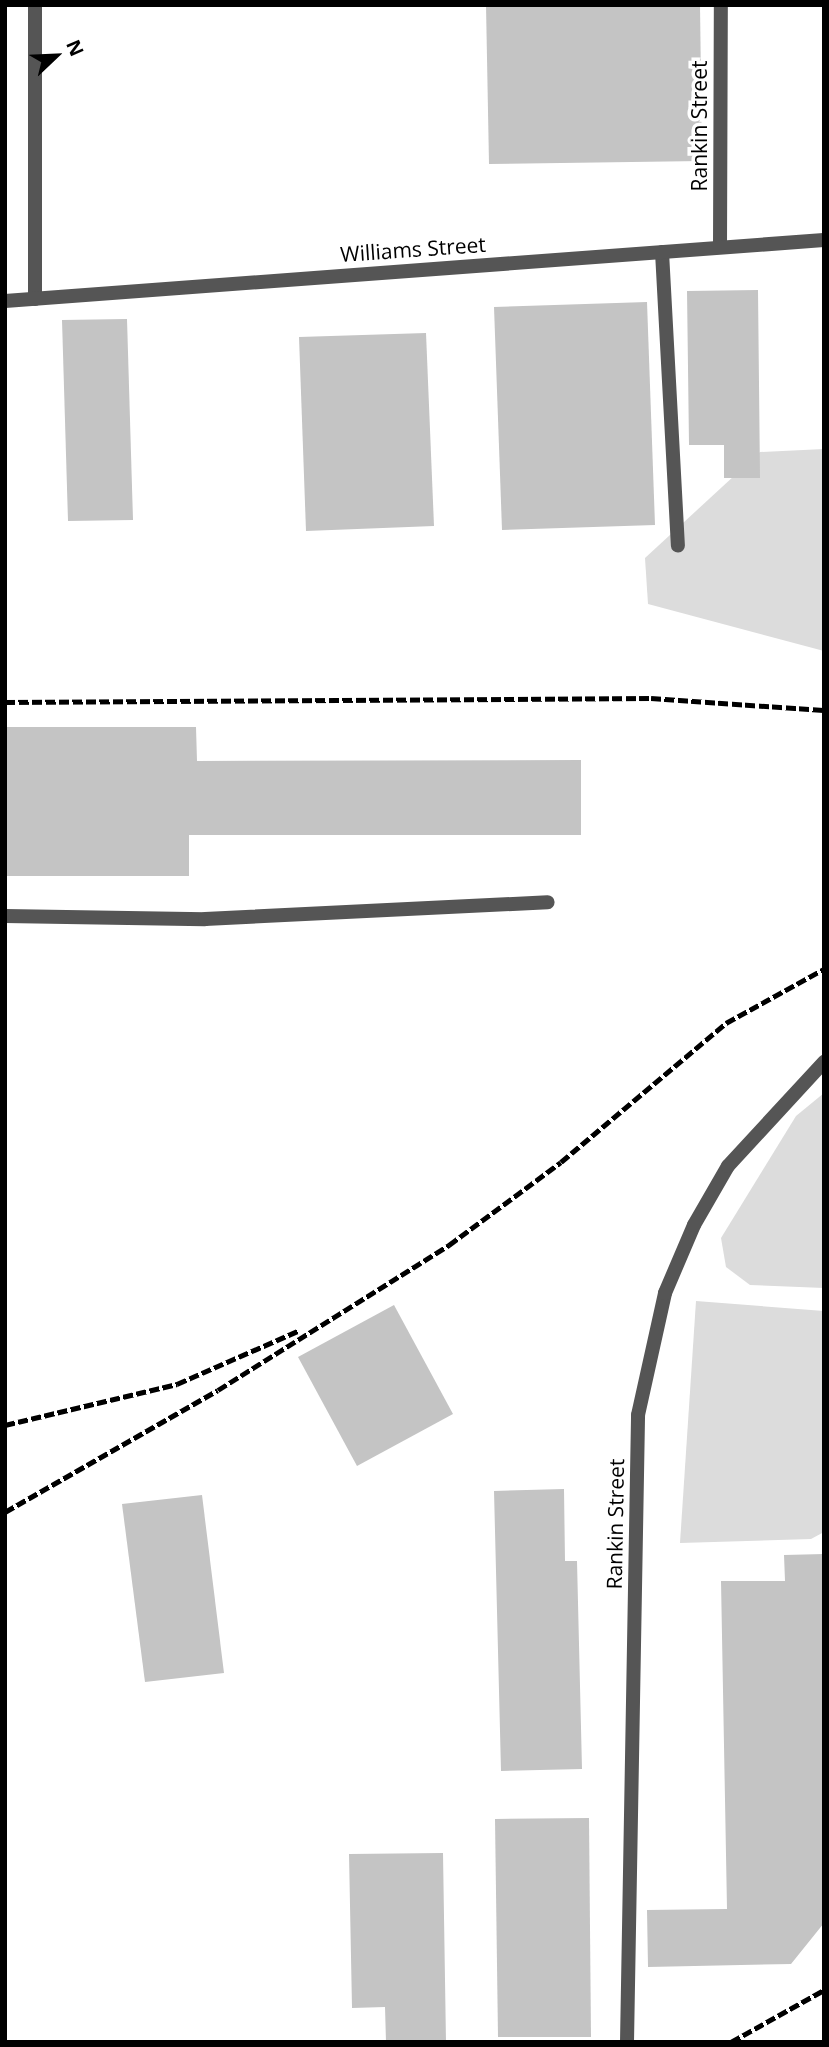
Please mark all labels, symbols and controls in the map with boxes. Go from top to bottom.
north arrow [21,21,91,91]
text: N [60,36,90,60]
street label: Rankin Street [686,61,712,191]
street label: Williams Street [339,231,487,267]
street label: Rankin Street [601,1458,629,1590]

